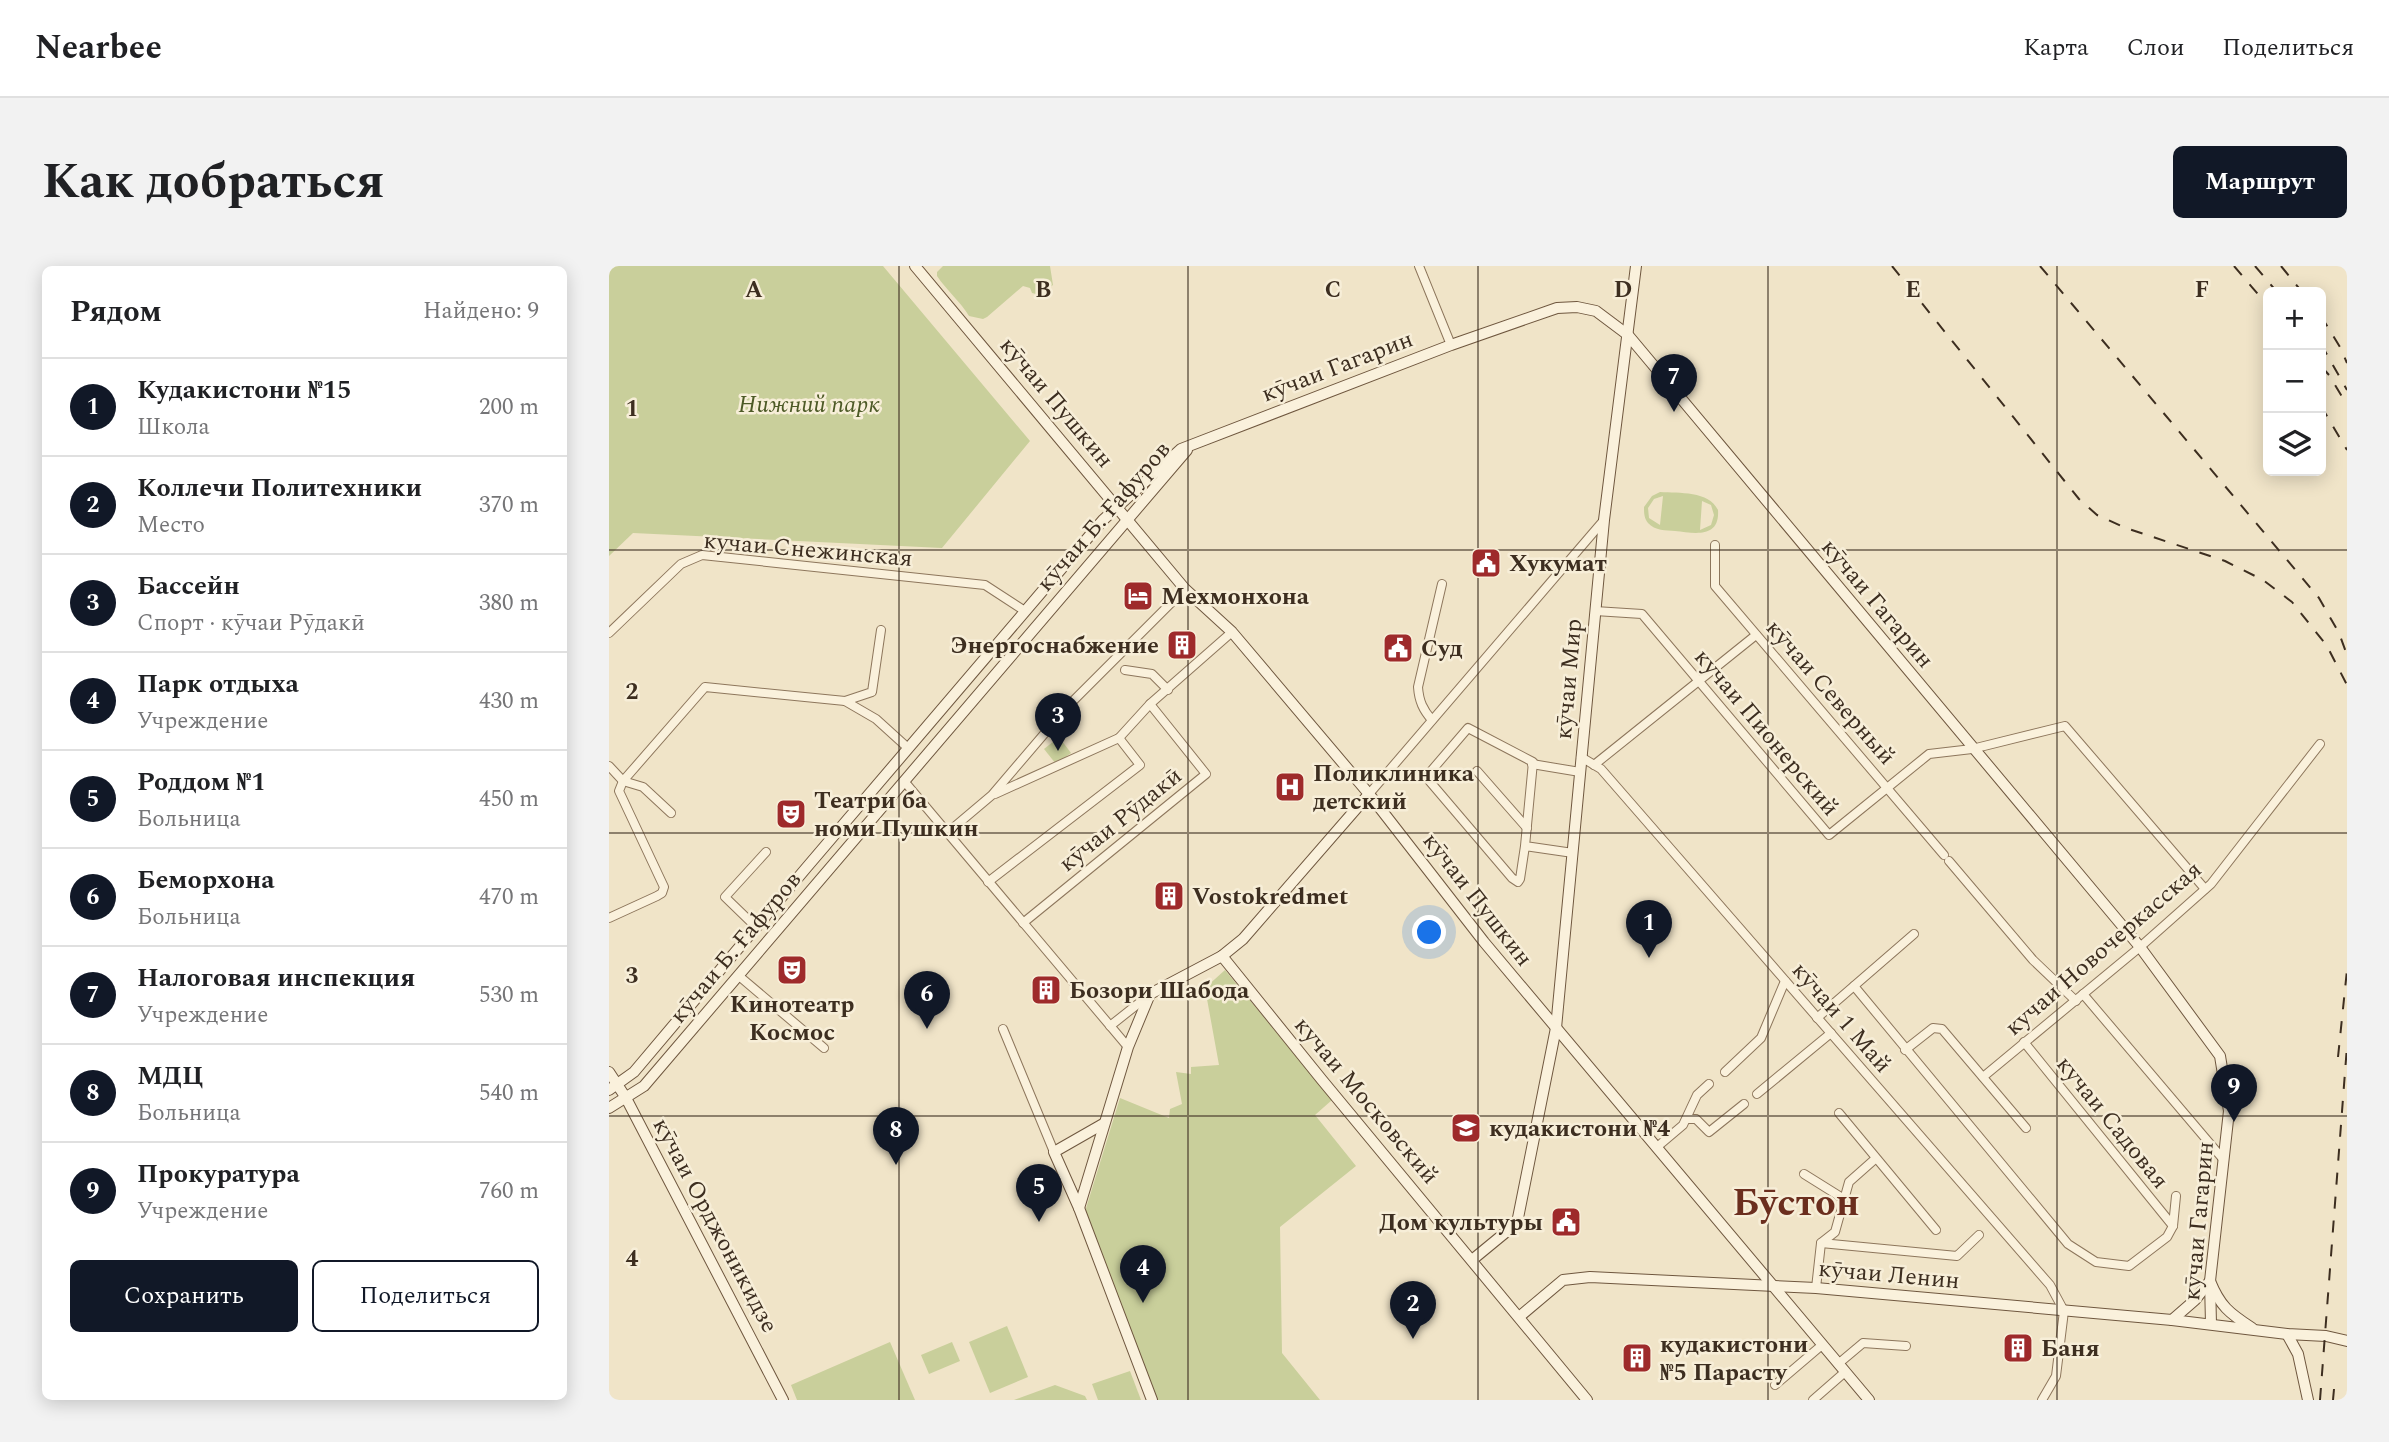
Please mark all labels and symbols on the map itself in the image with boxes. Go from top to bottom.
text: A [745,273,763,308]
text: B [1035,273,1051,308]
text: C [1325,273,1341,308]
text: D [1614,273,1632,308]
text: E [1905,273,1921,308]
text: F [2195,273,2209,308]
street label: кӯчаи Гагарин [1256,321,1418,412]
street label: кӯчаи Пушкин [990,329,1122,476]
pin: 7 [1651,354,1697,412]
park label: Нижний парк [738,387,880,423]
text: 1 [626,392,638,427]
street label: кӯчаи Б. Ғафуров [1028,433,1179,600]
street label: кучаи Снежинская [702,523,914,577]
street label: кӯчаи Гагарин [1812,531,1942,676]
public building icon: Хукумат [1469,546,1503,580]
place label: Хукумат [1509,546,1607,582]
hotel icon: Мехмонхона [1121,579,1155,613]
place label: Мехмонхона [1161,579,1310,615]
street label: кӯчаи Северный [1757,612,1904,773]
street label: кӯчаи Мир [1546,617,1592,741]
place label: Энергоснабжение [950,628,1159,664]
building icon: Энергоснабжение [1165,628,1199,662]
public building icon: Суд [1381,631,1415,665]
place label: Суд [1421,631,1463,667]
street label: кучаи Пионерский [1685,641,1847,824]
text: 2 [626,675,639,710]
pin: 3 [1035,693,1081,751]
place label: Поликлиника детский [1313,756,1475,820]
street label: кӯчаи Рӯдакӣ [1051,759,1190,881]
hospital icon: Поликлиника детский [1273,770,1307,804]
place label: Театри ба номи Пушкин [814,783,979,847]
theatre icon: Театри ба номи Пушкин [774,797,808,831]
street label: кӯчаи Пушкин [1413,825,1541,974]
street label: кучаи Новочеркасская [1997,853,2210,1045]
street label: кӯчаи Б. Ғафуров [661,864,810,1032]
building icon: Vostokredmet [1152,879,1186,913]
place label: Vostokredmet [1192,879,1348,915]
pin: 1 [1626,900,1672,958]
your location [1412,915,1446,949]
theatre icon: Кинотеатр Космос [775,953,809,987]
street label: кӯчаи 1 Май [1783,954,1900,1081]
text: 3 [626,959,639,994]
pin: 6 [904,971,950,1029]
building icon: Бозори Шабода [1029,973,1063,1007]
place label: Бозори Шабода [1069,973,1250,1009]
place label: Кинотеатр Космос [730,987,854,1051]
street label: кучаи Московский [1285,1009,1447,1192]
street label: кучаи Садовая [2047,1048,2177,1197]
pin: 9 [2211,1064,2257,1122]
pin: 8 [873,1107,919,1165]
school or university icon: кудакистони №4 [1449,1111,1483,1145]
place label: кудакистони №4 [1489,1111,1671,1147]
street label: кӯчаи Орджоникидзе [643,1112,787,1339]
street label: кӯчаи Гагарин [2174,1140,2224,1302]
pin: 5 [1016,1164,1062,1222]
district label: Бӯстон [1732,1175,1860,1233]
place label: Дом культуры [1379,1205,1543,1241]
public building icon: Дом культуры [1549,1205,1583,1239]
text: 4 [626,1242,639,1277]
pin: 4 [1120,1245,1166,1303]
street label: кӯчаи Ленин [1817,1251,1961,1299]
pin: 2 [1390,1281,1436,1339]
place label: кудакистони №5 Парасту [1660,1327,1808,1391]
building icon: Баня [2001,1331,2035,1365]
place label: Баня [2041,1331,2100,1367]
building icon: кудакистони №5 Парасту [1620,1341,1654,1375]

